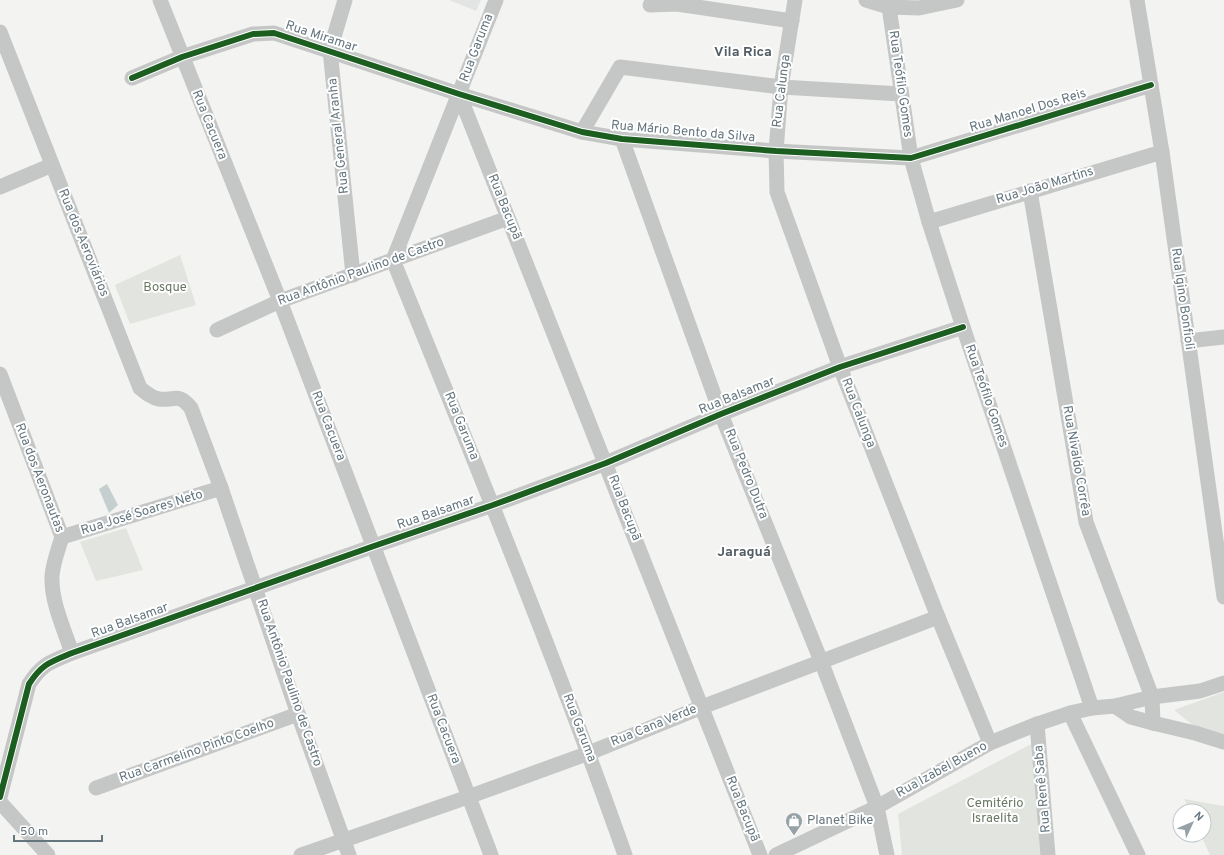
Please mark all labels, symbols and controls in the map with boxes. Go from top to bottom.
street label: Rua Garuma [457,12,497,84]
street label: Rua Miramar [283,18,359,56]
street label: Rua Teófilo Gomes [885,30,915,138]
district label: Vila Rica [714,44,772,61]
street label: Rua Calunga [770,54,794,128]
street label: Rua General Aranha [325,77,353,195]
street label: Rua Manoel Dos Reis [968,86,1088,136]
street label: Rua Cacuera [188,88,230,162]
street label: Rua Mário Bento da Silva [610,118,756,146]
street label: Rua João Martins [994,164,1096,208]
street label: Rua Bacupã [484,172,524,242]
street label: Rua dos Aeroviários [54,187,112,299]
street label: Rua Antônio Paulino de Castro [276,234,446,310]
street label: Rua Igino Bonfioli [1167,247,1197,351]
park label: Bosque [143,280,187,296]
street label: Rua Teófilo Gomes [961,342,1011,450]
street label: Rua Balsamar [697,373,777,419]
street label: Rua Calunga [837,376,879,450]
street label: Rua Cacuera [307,389,349,463]
street label: Rua Garuma [440,390,482,462]
street label: Rua Nivaldo Corrêa [1058,404,1094,518]
street label: Rua dos Aeronautas [11,421,67,535]
street label: Rua Pedro Dutra [721,427,771,521]
street label: Rua Bacupã [604,473,644,543]
street label: Rua José Soares Neto [79,487,205,539]
street label: Rua Balsamar [395,492,477,534]
district label: Jaraguá [717,544,771,561]
street label: Rua Antônio Paulino de Castro [253,597,325,769]
street label: Rua Balsamar [89,600,171,642]
street label: Rua Cacuera [422,692,464,766]
street label: Rua Garuma [559,692,599,764]
street label: Rua Cana Verde [609,701,699,751]
street label: Rua Carmelino Pinto Coelho [117,715,277,787]
street label: Rua Izabel Bueno [894,738,990,802]
street label: Rua Renê Saba [1031,745,1055,833]
street label: Rua Bacupã [722,774,762,844]
park label: Cemitério Israelita [966,796,1024,827]
north arrow [1172,803,1212,843]
text: N [1191,809,1206,824]
shop icon: Planet Bike [784,811,804,836]
place label: Planet Bike [807,813,873,829]
scale bar [14,817,102,843]
text: 50 m [20,824,48,840]

